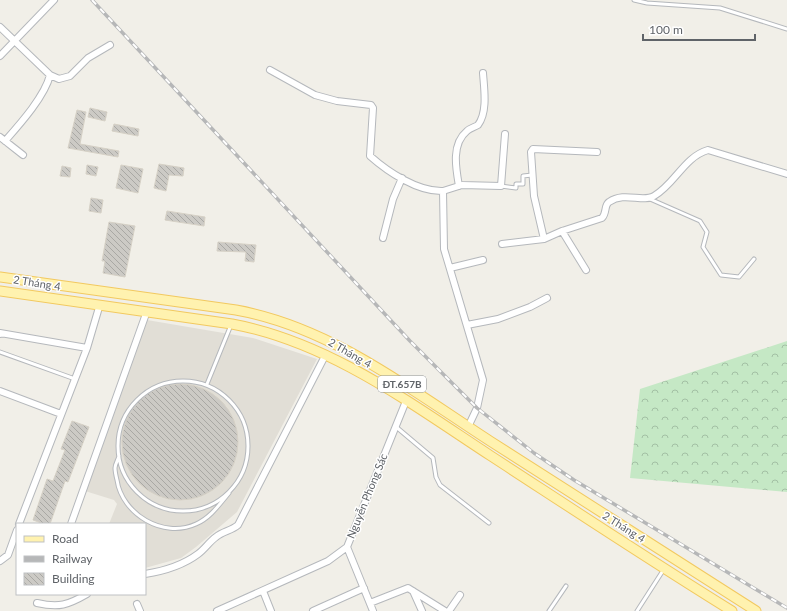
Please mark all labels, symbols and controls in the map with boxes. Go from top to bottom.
scale bar [643,16,755,42]
text: 100 m [649,22,683,37]
street label: 2 Tháng 4 [12,272,62,293]
street label: 2 Tháng 4 [326,335,375,370]
road number: ĐT.657B [378,376,426,392]
street label: Nguyễn Phong Sác [344,451,390,540]
street label: 2 Tháng 4 [600,508,649,545]
legend [16,523,146,595]
text: Road [52,531,79,546]
text: Railway [52,551,93,566]
text: Building [52,571,95,586]

